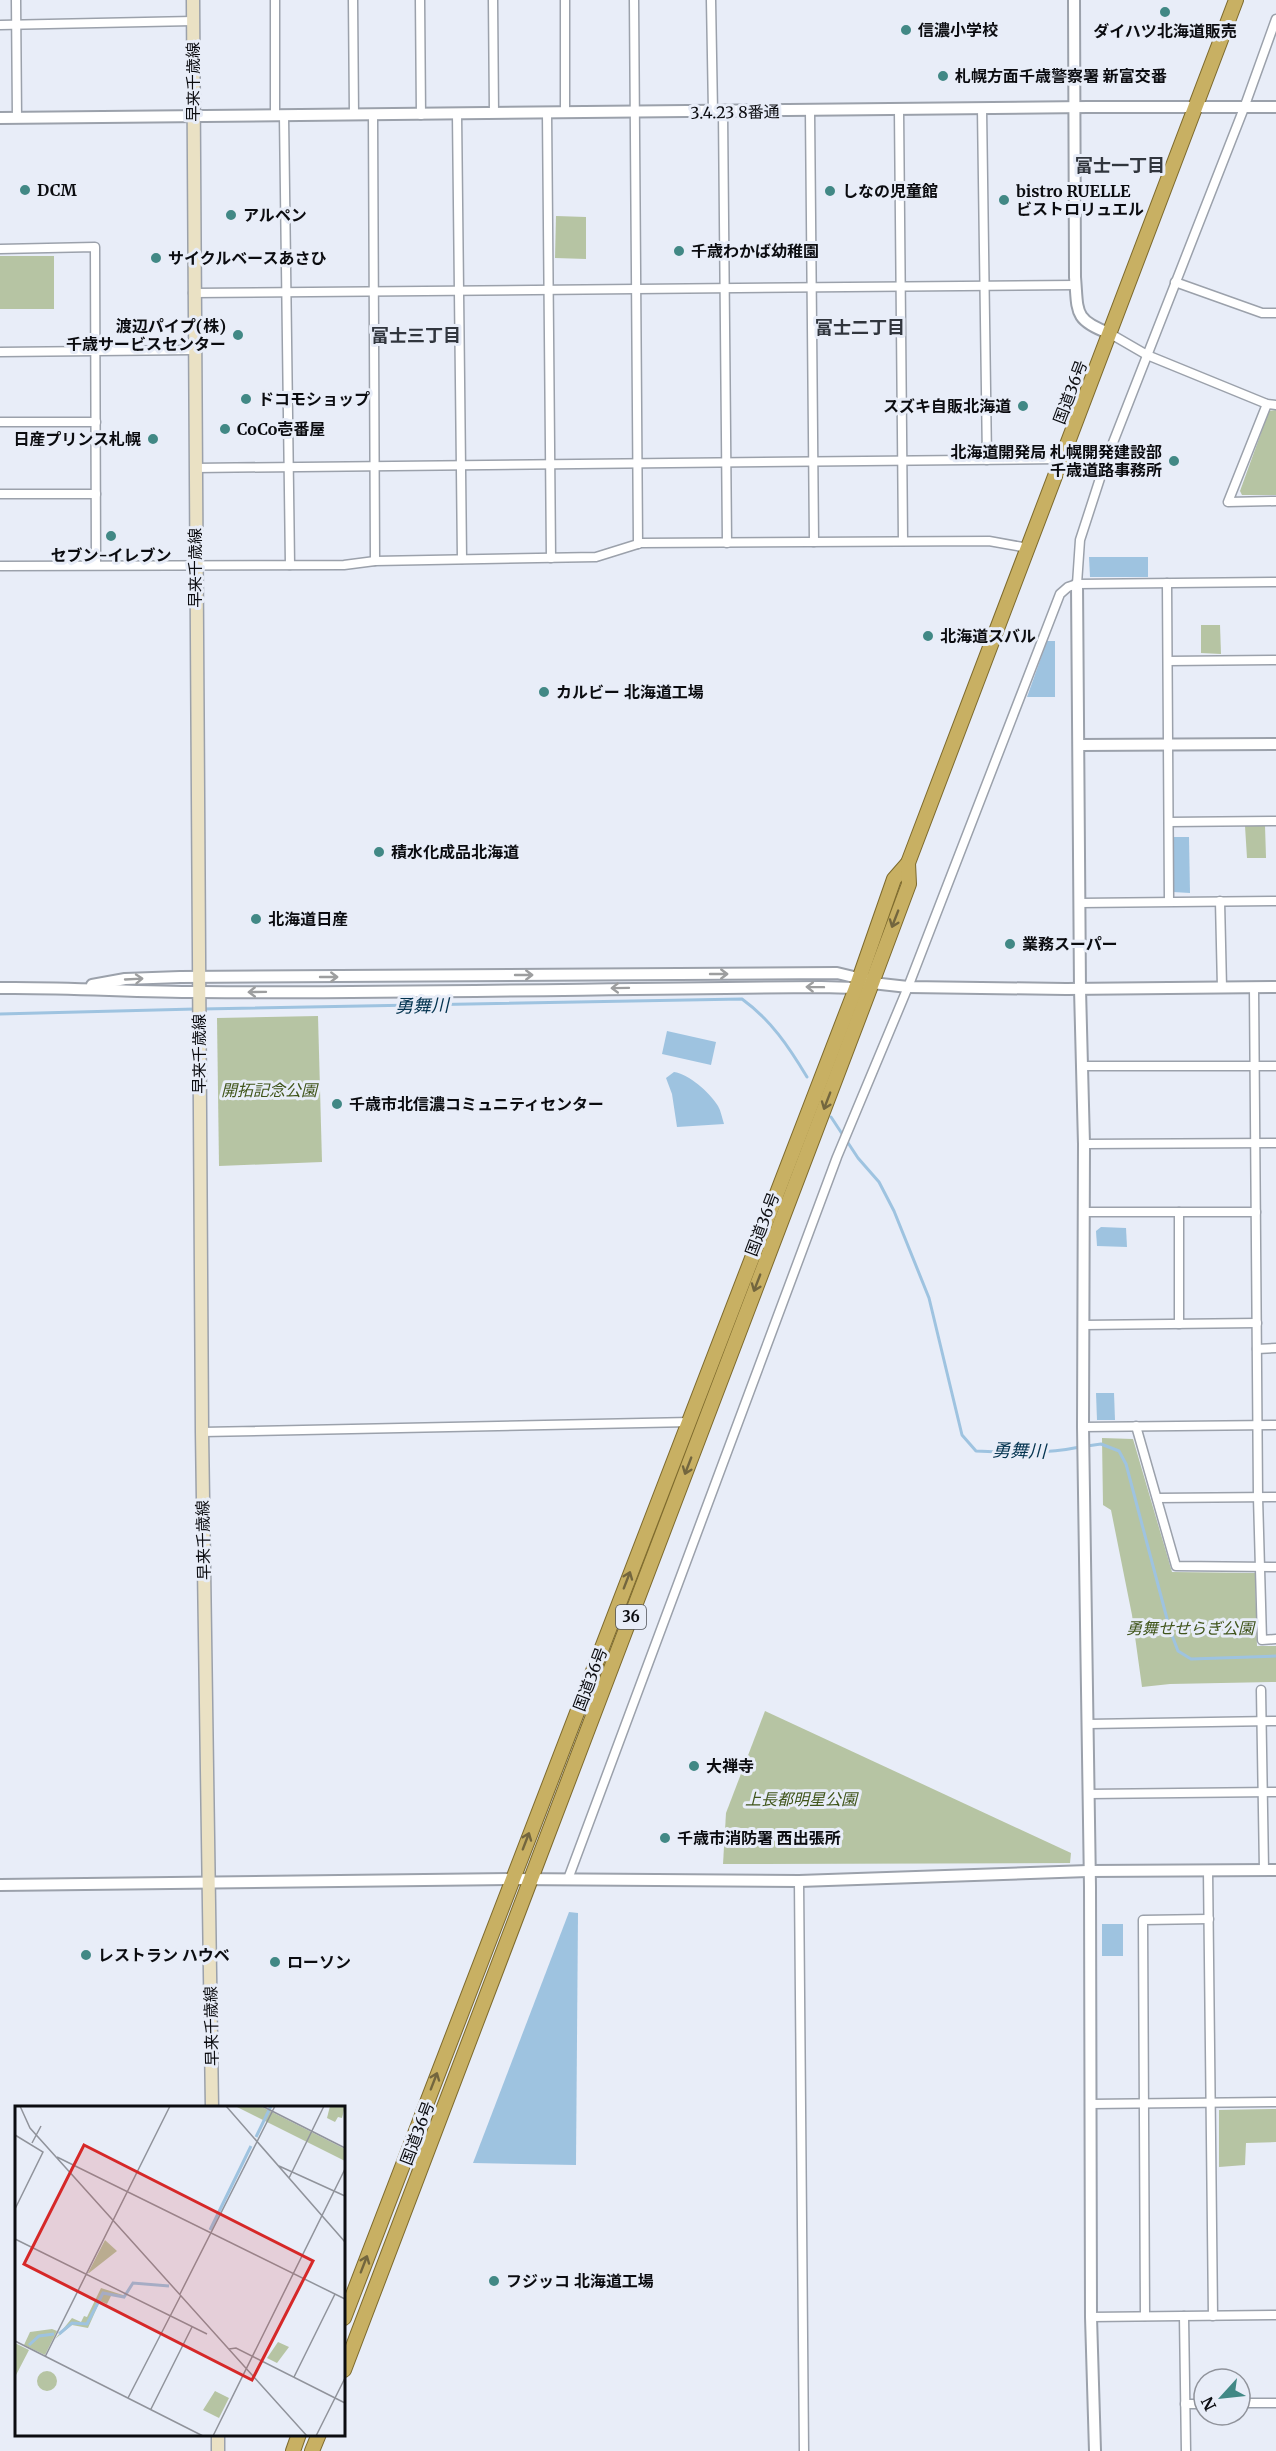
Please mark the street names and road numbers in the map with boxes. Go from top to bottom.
street label: 早来千歳線 [183,42,203,122]
street label: 3.4.23 8番通 [690,101,780,123]
street label: 国道36号 [1049,357,1091,427]
street label: 早来千歳線 [185,528,205,608]
street label: 早来千歳線 [189,1014,209,1094]
street label: 国道36号 [741,1189,783,1259]
street label: 早来千歳線 [192,1500,214,1580]
road number: 36 [616,1605,646,1629]
street label: 国道36号 [569,1644,611,1714]
street label: 早来千歳線 [200,1986,222,2066]
street label: 国道36号 [396,2098,438,2168]

